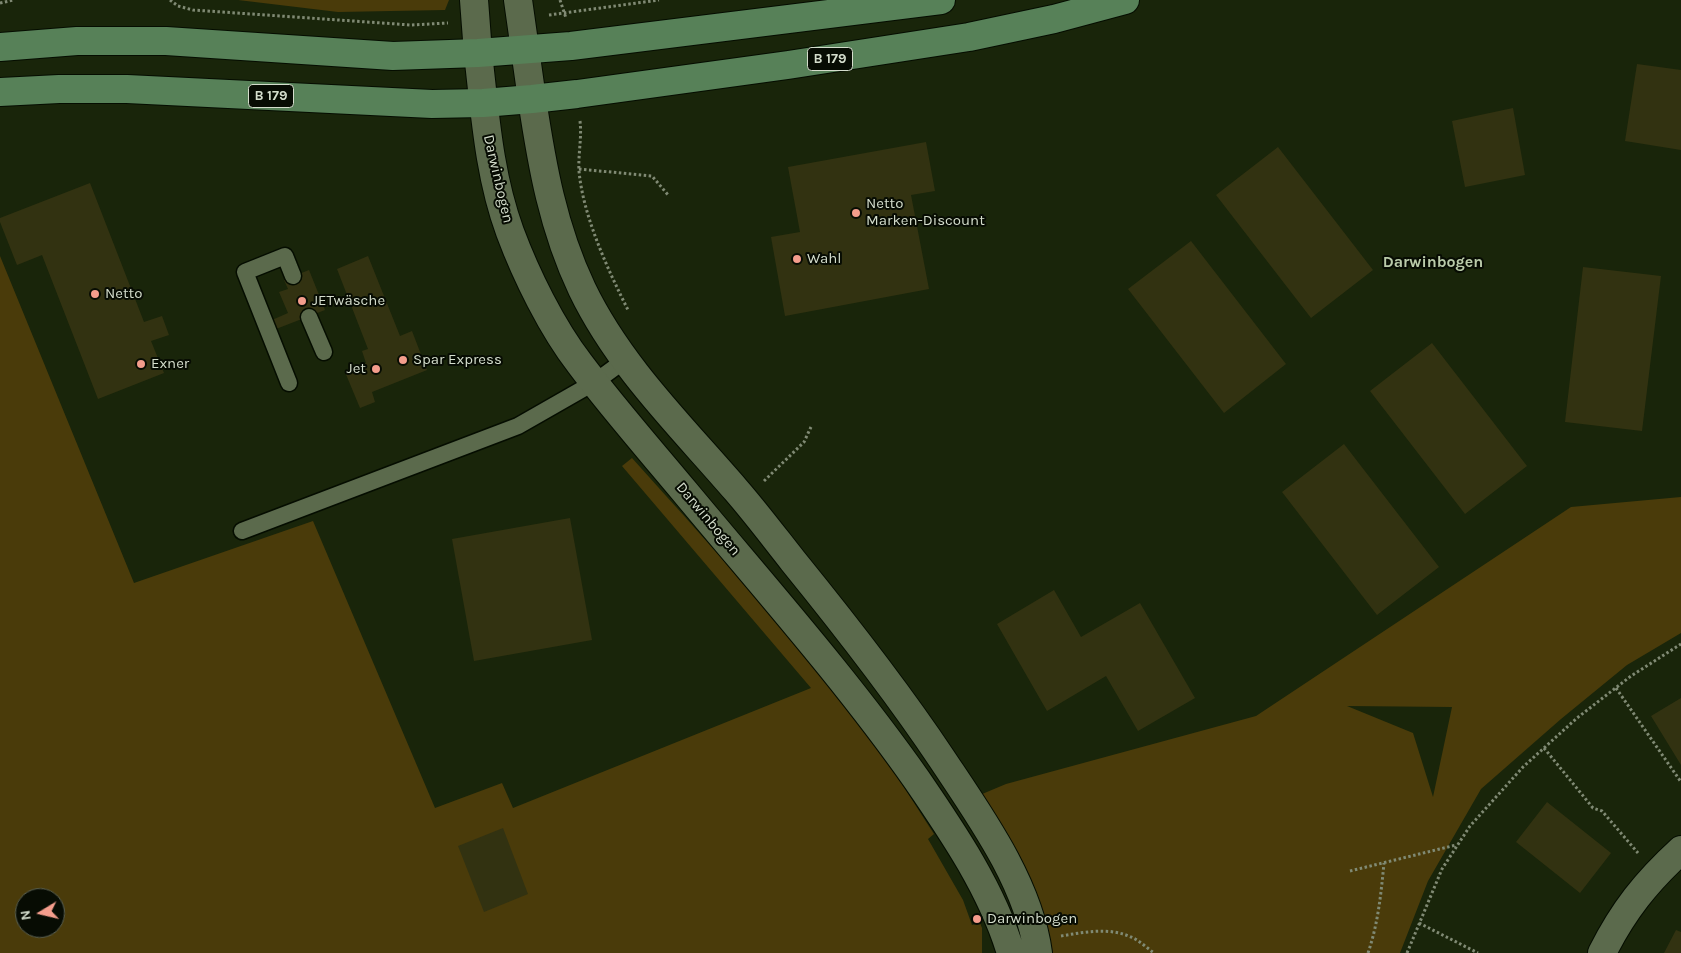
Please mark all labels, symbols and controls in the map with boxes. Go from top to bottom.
road number: B 179 [808,48,852,70]
road number: B 179 [248,84,294,108]
street label: Darwinbogen [479,133,517,225]
place label: Netto Marken-Discount [866,195,985,230]
marker: Netto Marken-Discount [850,207,862,219]
place label: Wahl [807,250,841,268]
district label: Darwinbogen [1383,252,1483,272]
marker: Wahl [791,253,803,265]
place label: Netto [105,285,142,303]
marker: Netto [89,288,101,300]
place label: JETwäsche [312,292,385,310]
marker: JETwäsche [296,295,308,307]
place label: Spar Express [413,351,502,369]
marker: Spar Express [397,354,409,366]
place label: Exner [151,355,189,373]
marker: Exner [135,358,147,370]
place label: Jet [347,360,366,378]
marker: Jet [370,363,382,375]
street label: Darwinbogen [672,479,744,559]
north arrow [15,888,65,938]
text: N [16,909,35,922]
place label: Darwinbogen [987,910,1077,928]
marker: Darwinbogen [971,913,983,925]

